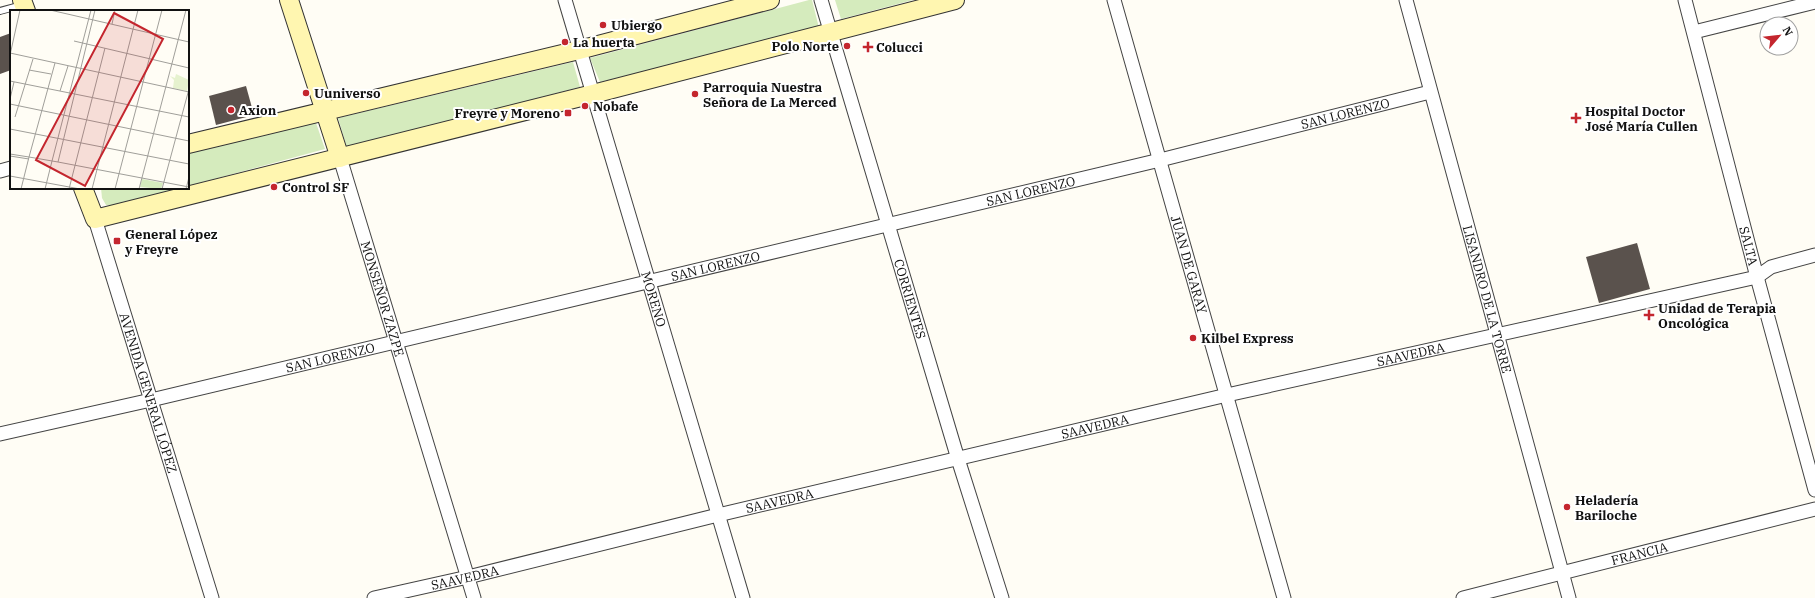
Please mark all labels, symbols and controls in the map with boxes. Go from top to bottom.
inset map [10,10,189,189]
north arrow [1759,16,1799,56]
place label: Ubiergo [611,17,662,34]
marker: Ubiergo [598,20,608,30]
text: N [1780,24,1796,39]
place label: La huerta [573,34,635,51]
marker: La huerta [560,37,570,47]
place label: Polo Norte [772,38,839,55]
place label: Colucci [876,39,924,56]
marker: Polo Norte [842,41,852,51]
marker: Colucci [863,42,873,52]
place label: Parroquia Nuestra Señora de La Merced [703,79,837,111]
place label: Uuniverso [314,85,381,102]
marker: Uuniverso [301,88,311,98]
marker: Parroquia Nuestra Señora de La Merced [690,89,700,99]
street label: SAN LORENZO [1299,94,1392,133]
place label: Nobafe [593,98,638,115]
marker: Nobafe [580,101,590,111]
place label: Axion [239,102,277,119]
place label: Hospital Doctor José María Cullen [1585,103,1698,135]
marker: Axion [226,105,236,115]
place label: Freyre y Moreno [455,105,560,122]
marker: Freyre y Moreno [563,108,573,118]
marker: Hospital Doctor José María Cullen [1570,112,1582,124]
street label: SAN LORENZO [985,172,1077,210]
place label: Control SF [282,179,349,196]
marker: Control SF [269,182,279,192]
street label: JUAN DE GARAY [1167,214,1211,316]
street label: LISANDRO DE LA TORRE [1459,223,1515,375]
street label: SALTA [1735,224,1762,267]
place label: General López y Freyre [124,226,218,258]
marker: General López y Freyre [112,236,122,246]
street label: MONSEÑOR ZAZPE [357,239,408,359]
street label: SAN LORENZO [669,247,762,285]
street label: CORRIENTES [890,257,930,341]
street label: MORENO [637,269,670,329]
place label: Unidad de Terapia Oncológica [1658,300,1777,332]
marker: Unidad de Terapia Oncológica [1643,309,1655,321]
street label: AVENIDA GENERAL LÓPEZ [115,311,181,475]
place label: Kilbel Express [1201,330,1294,347]
marker: Kilbel Express [1188,333,1198,343]
street label: SAN LORENZO [284,339,377,377]
street label: SAAVEDRA [1375,339,1446,370]
street label: SAAVEDRA [1059,410,1130,443]
street label: SAAVEDRA [744,485,815,517]
place label: Heladería Bariloche [1575,492,1639,524]
marker: Heladería Bariloche [1562,502,1572,512]
street label: FRANCIA [1609,539,1670,569]
street label: SAAVEDRA [429,562,500,594]

